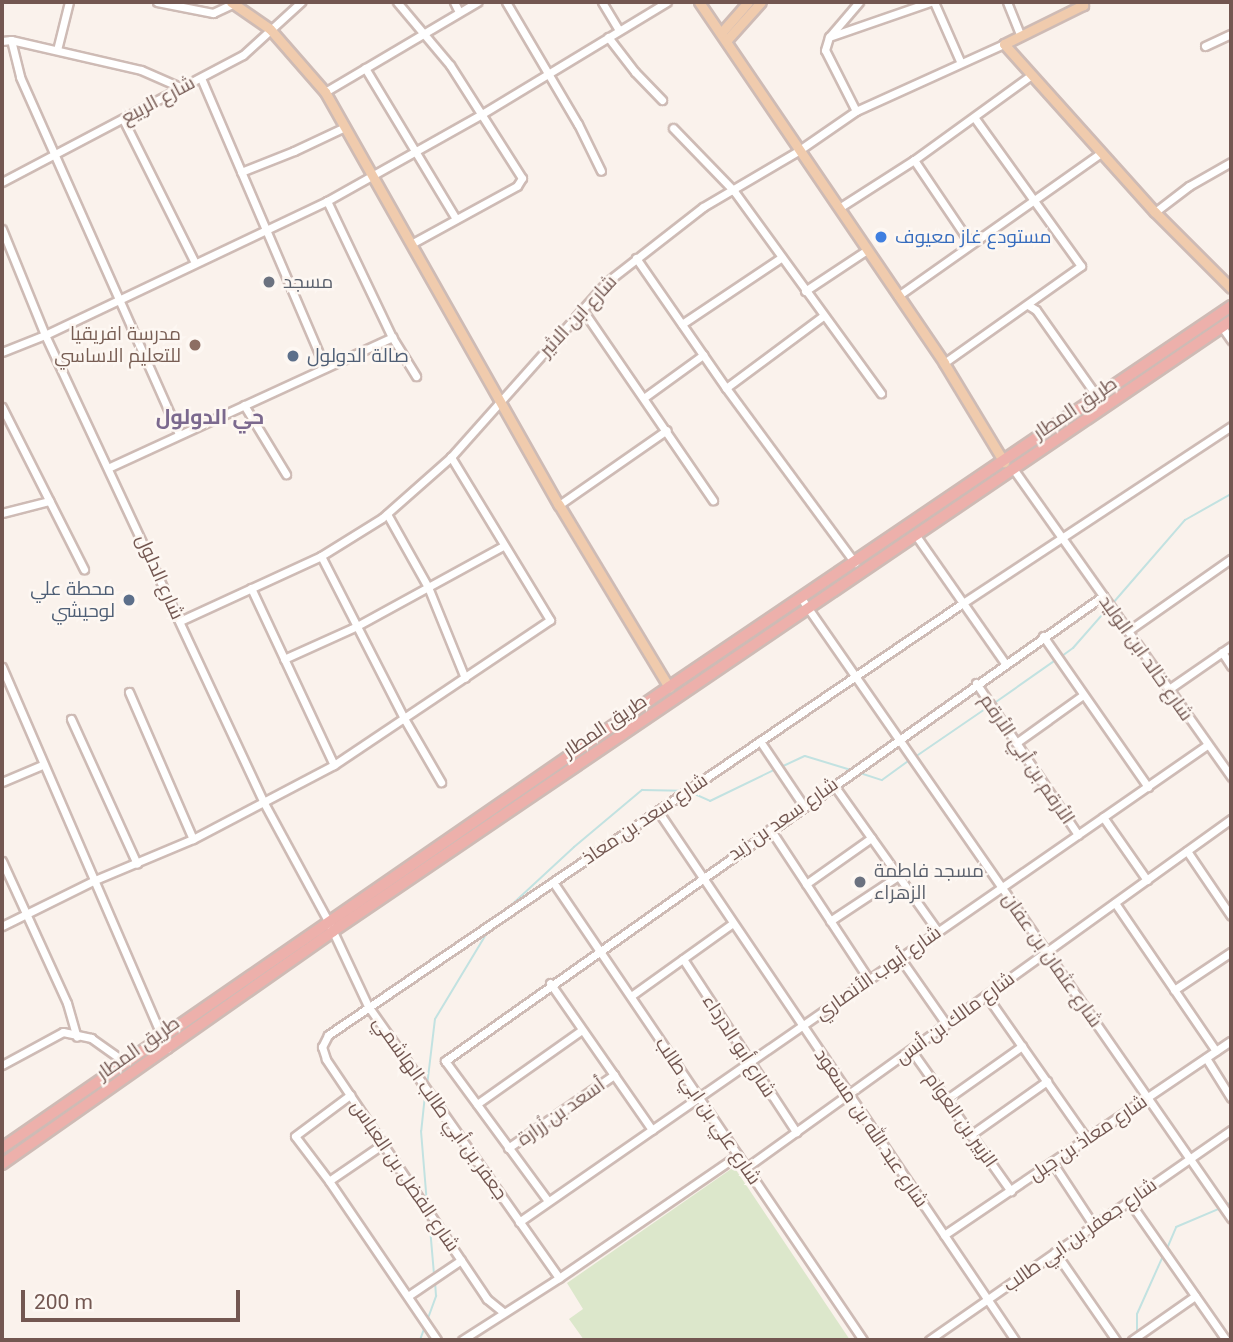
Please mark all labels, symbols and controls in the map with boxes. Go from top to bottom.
street label: شارع الربيع [117,71,199,129]
place label: مستودع غاز معيوف [895,226,1052,248]
marker: مستودع غاز معيوف [873,229,889,245]
street label: شارع ابن الاثير [534,270,622,362]
place label: مسجد [283,271,333,293]
marker: مسجد [261,274,277,290]
place label: مدرسة افريقيا للتعليم الاساسي [54,323,181,367]
marker: مدرسة افريقيا للتعليم الاساسي [187,337,203,353]
place label: صالة الدولول [307,345,409,367]
marker: صالة الدولول [285,348,301,364]
street label: طريق المطار [1029,372,1121,444]
district label: حي الدولول [156,404,264,430]
street label: شارع الدلول [131,531,189,623]
place label: محطة علي لوحيشي [30,578,115,622]
street label: شارع خالد ابن الوليد [1094,591,1198,725]
marker: محطة علي لوحيشي [121,592,137,608]
street label: طريق المطار [559,690,651,762]
street label: الأرقم بن أبي الأرقم [975,690,1079,828]
street label: شارع سعد بن معاذ [578,769,712,869]
street label: شارع سعد بن زيد [724,773,842,865]
place label: مسجد فاطمة الزهراء [874,860,984,904]
marker: مسجد فاطمة الزهراء [852,874,868,890]
street label: شارع عثمان بن عفان [997,888,1107,1032]
street label: شارع أيوب الأنصاري [811,921,945,1025]
street label: شارع مالك بن أنس [891,967,1019,1069]
street label: شارع أبو الدرداء [697,991,781,1101]
street label: طريق المطار [92,1011,184,1085]
street label: جعفر بن أبي طالب الهاشمي [368,1012,512,1204]
street label: شارع علي بن ابي طالب [650,1033,766,1189]
street label: شارع عبد الله بن مسعود [809,1044,933,1212]
street label: الزبير بن العوام [920,1068,1002,1172]
street label: أسعد بن زُرارة [513,1073,609,1151]
street label: شارع معاذ بن جبل [1025,1090,1151,1186]
street label: شارع الفضل بن العباس [346,1096,464,1256]
street label: شارع جعفر بن ابي طالب [999,1173,1161,1297]
scale bar [24,1276,243,1320]
text: 200 m [34,1290,93,1314]

